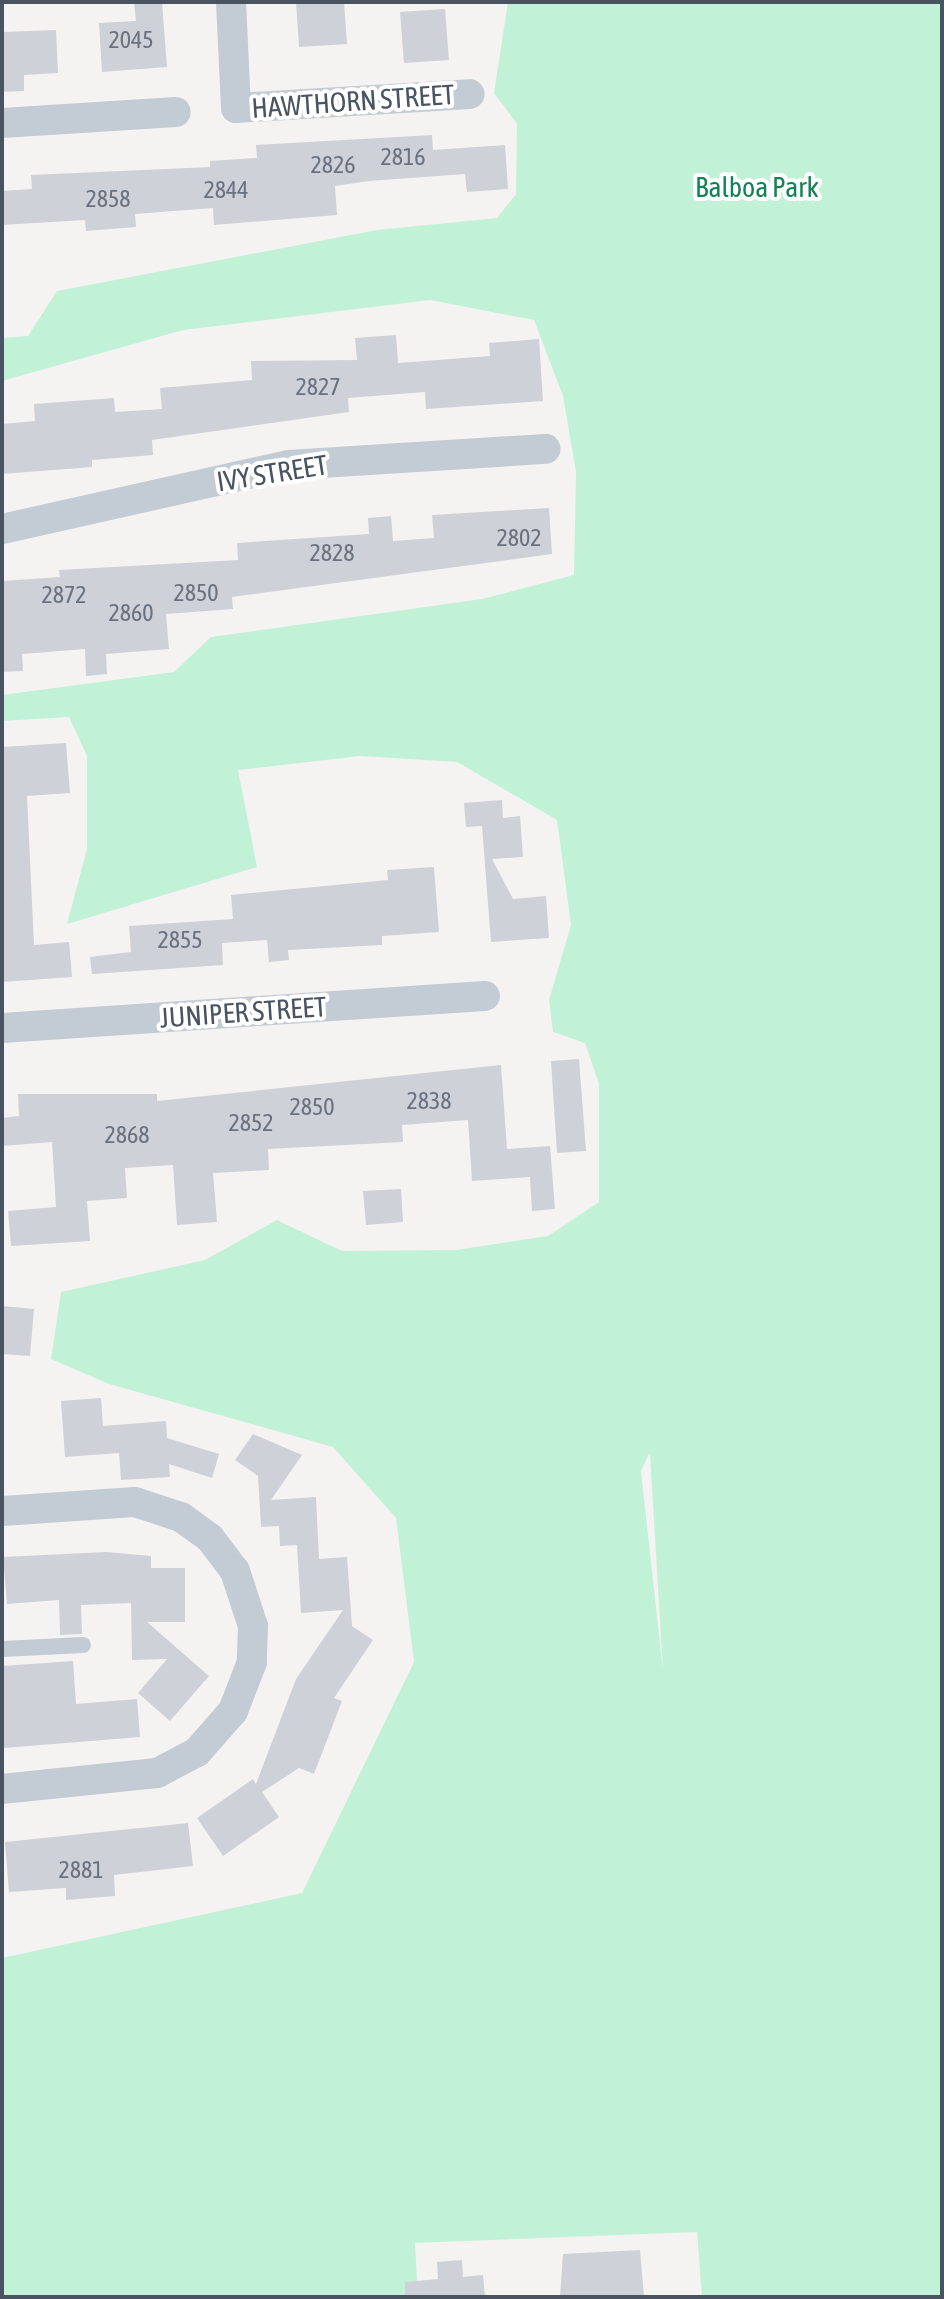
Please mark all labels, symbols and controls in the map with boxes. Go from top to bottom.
house number: 2045 [108,26,154,54]
street label: HAWTHORN STREET [250,77,456,125]
house number: 2816 [380,143,426,171]
house number: 2826 [310,151,356,179]
park label: Balboa Park [695,170,819,204]
house number: 2844 [203,176,249,204]
house number: 2858 [85,185,131,213]
house number: 2827 [295,373,341,401]
street label: IVY STREET [214,448,330,498]
house number: 2802 [496,524,542,552]
house number: 2828 [309,539,355,567]
house number: 2850 [173,579,219,607]
house number: 2872 [41,581,87,609]
house number: 2860 [108,599,154,627]
house number: 2855 [157,926,203,954]
street label: JUNIPER STREET [159,989,327,1035]
house number: 2838 [406,1087,452,1115]
house number: 2850 [289,1093,335,1121]
house number: 2852 [228,1109,274,1137]
house number: 2868 [104,1121,150,1149]
house number: 2881 [58,1856,104,1884]

